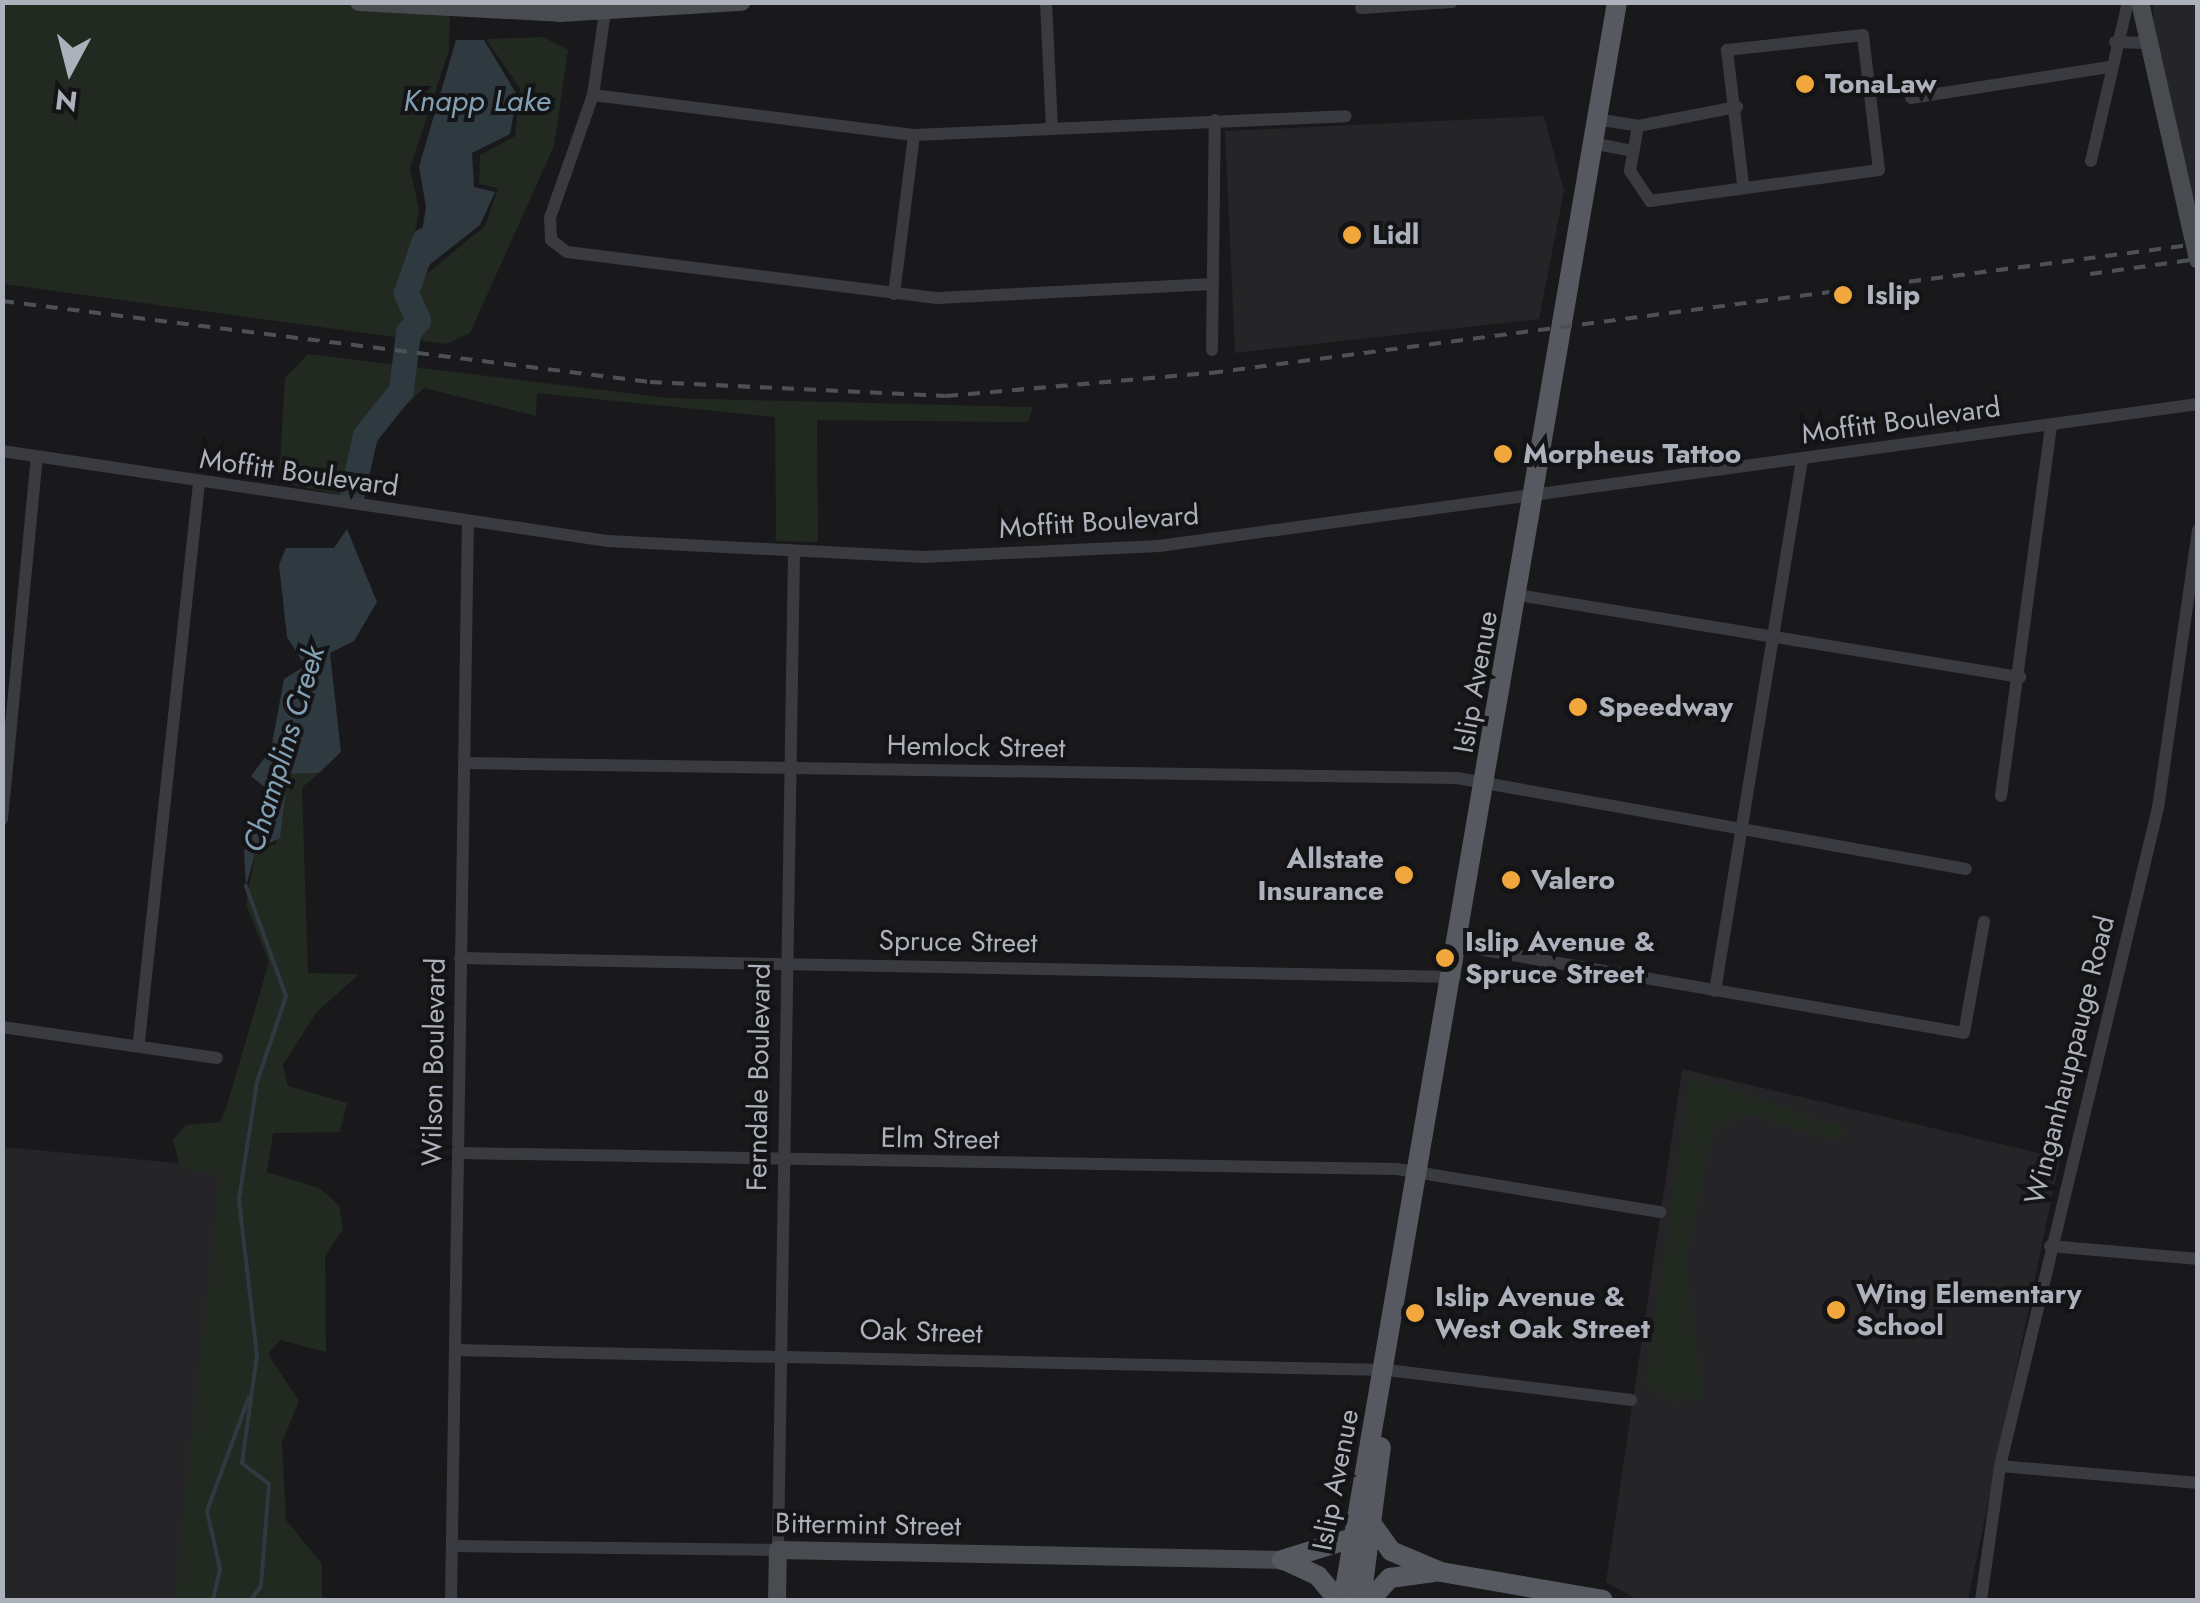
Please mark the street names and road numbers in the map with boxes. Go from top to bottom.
street label: Moffitt Boulevard [1799,390,2003,452]
street label: Moffitt Boulevard [197,442,401,504]
street label: Moffitt Boulevard [998,498,1200,546]
street label: Islip Avenue [1447,608,1505,756]
street label: Hemlock Street [886,729,1066,765]
street label: Winganhauppauge Road [2018,912,2122,1208]
street label: Spruce Street [878,924,1038,960]
street label: Wilson Boulevard [415,957,453,1167]
street label: Ferndale Boulevard [740,963,778,1191]
street label: Elm Street [880,1121,1000,1157]
street label: Oak Street [859,1313,983,1351]
street label: Islip Avenue [1306,1406,1366,1554]
street label: Bittermint Street [775,1507,961,1543]

